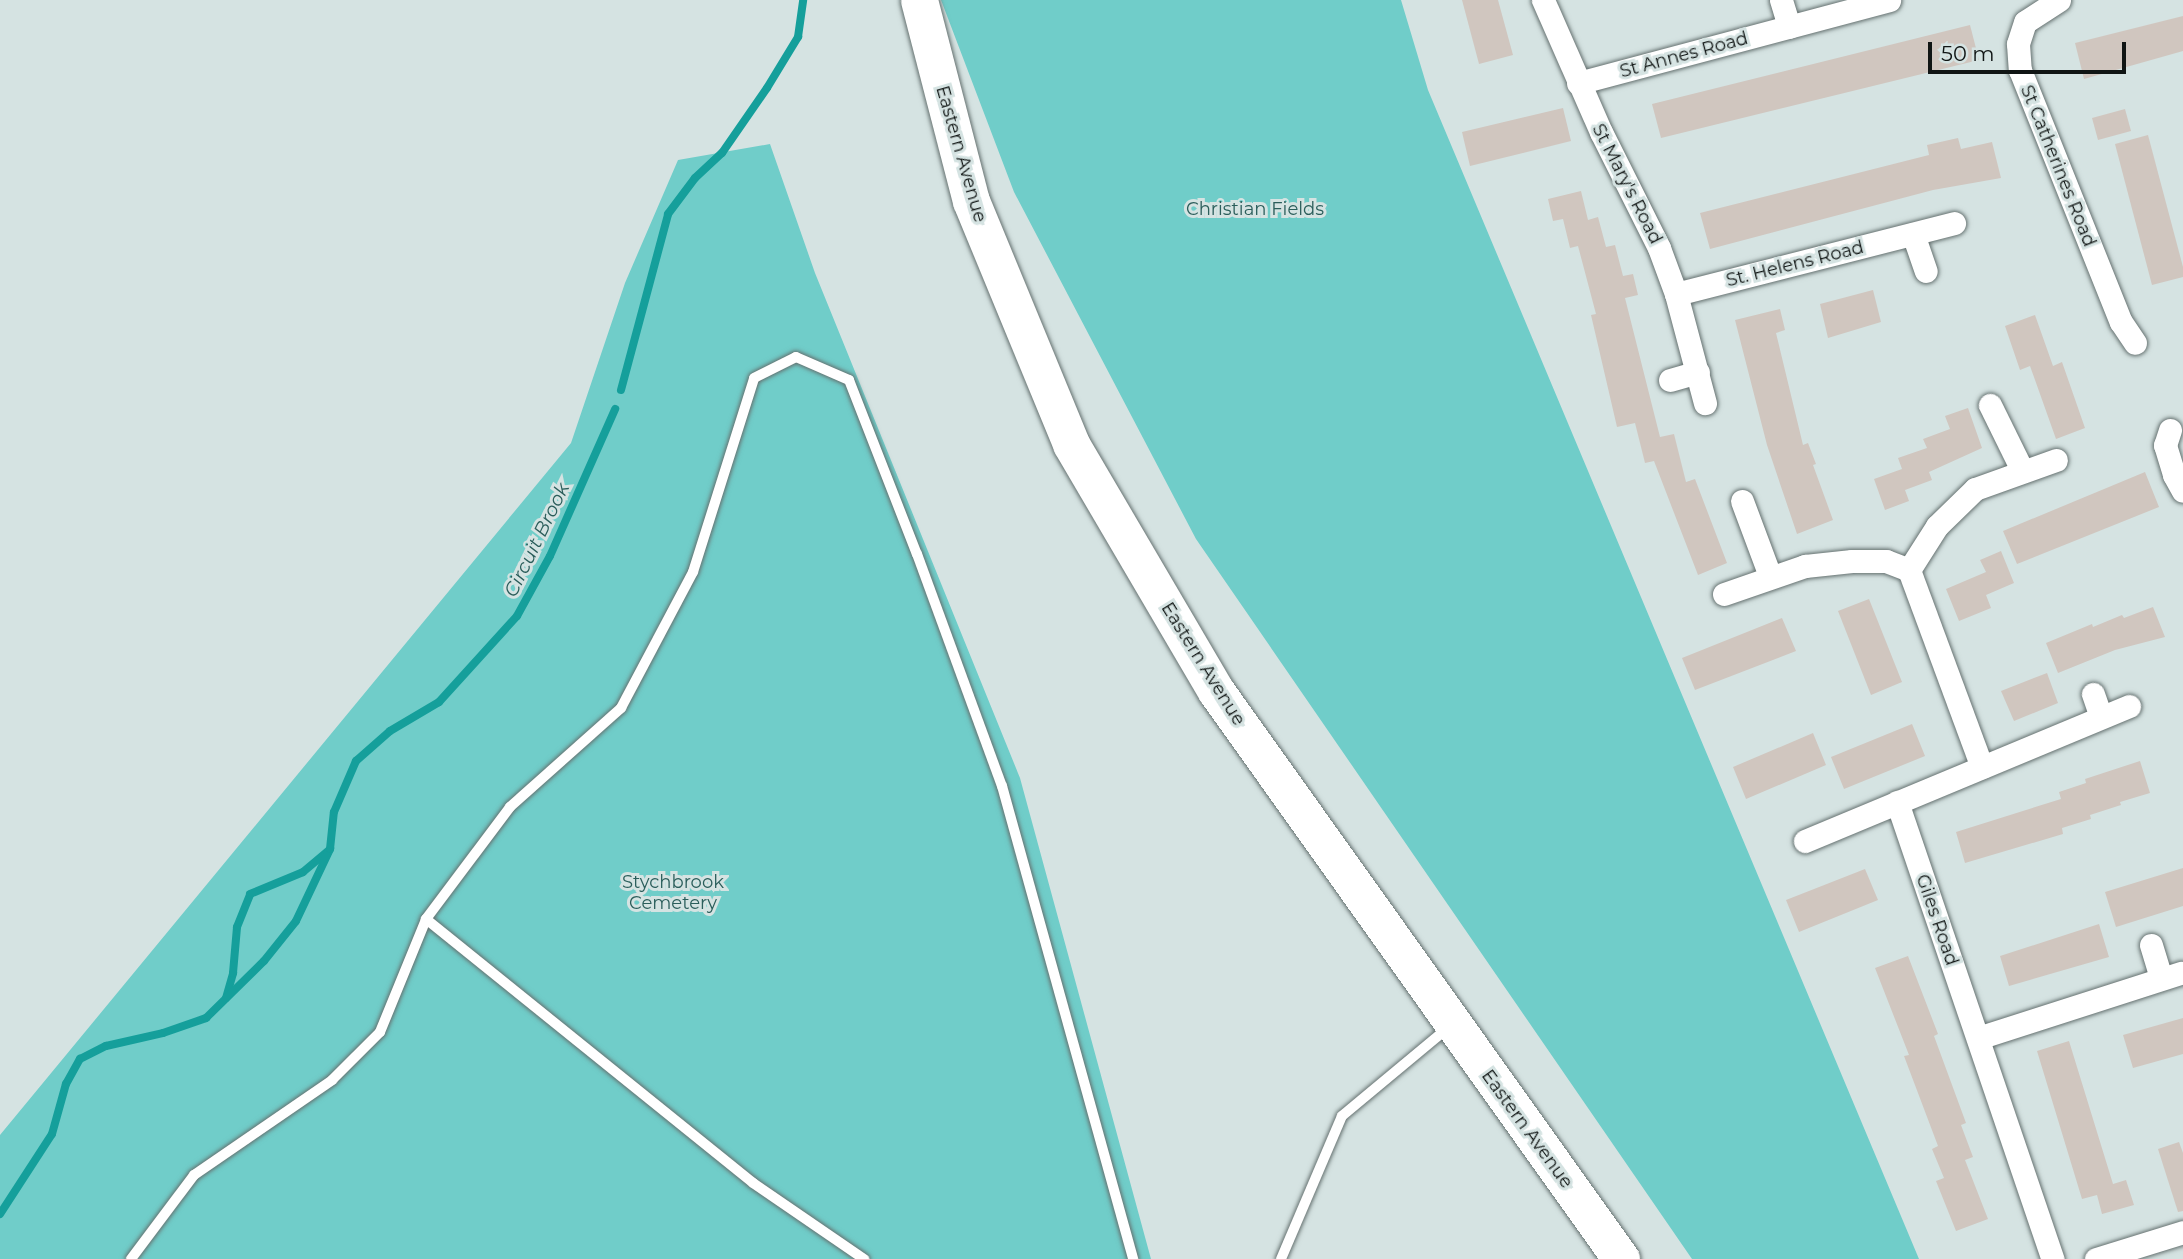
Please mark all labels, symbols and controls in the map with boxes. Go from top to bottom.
street label: St Annes Road [1618,28,1750,82]
scale bar [1931,28,2129,72]
text: 50 m [1941,41,1995,66]
street label: St Catherines Road [2016,82,2100,250]
street label: Eastern Avenue [931,83,991,225]
street label: St Mary's Road [1587,120,1667,248]
park label: Christian Fields [1186,198,1324,220]
street label: St. Helens Road [1724,236,1866,292]
water label: Circuit Brook [500,479,574,601]
street label: Eastern Avenue [1156,598,1250,730]
park label: Stychbrook Cemetery [622,872,724,914]
street label: Giles Road [1911,872,1963,968]
street label: Eastern Avenue [1477,1066,1577,1192]

